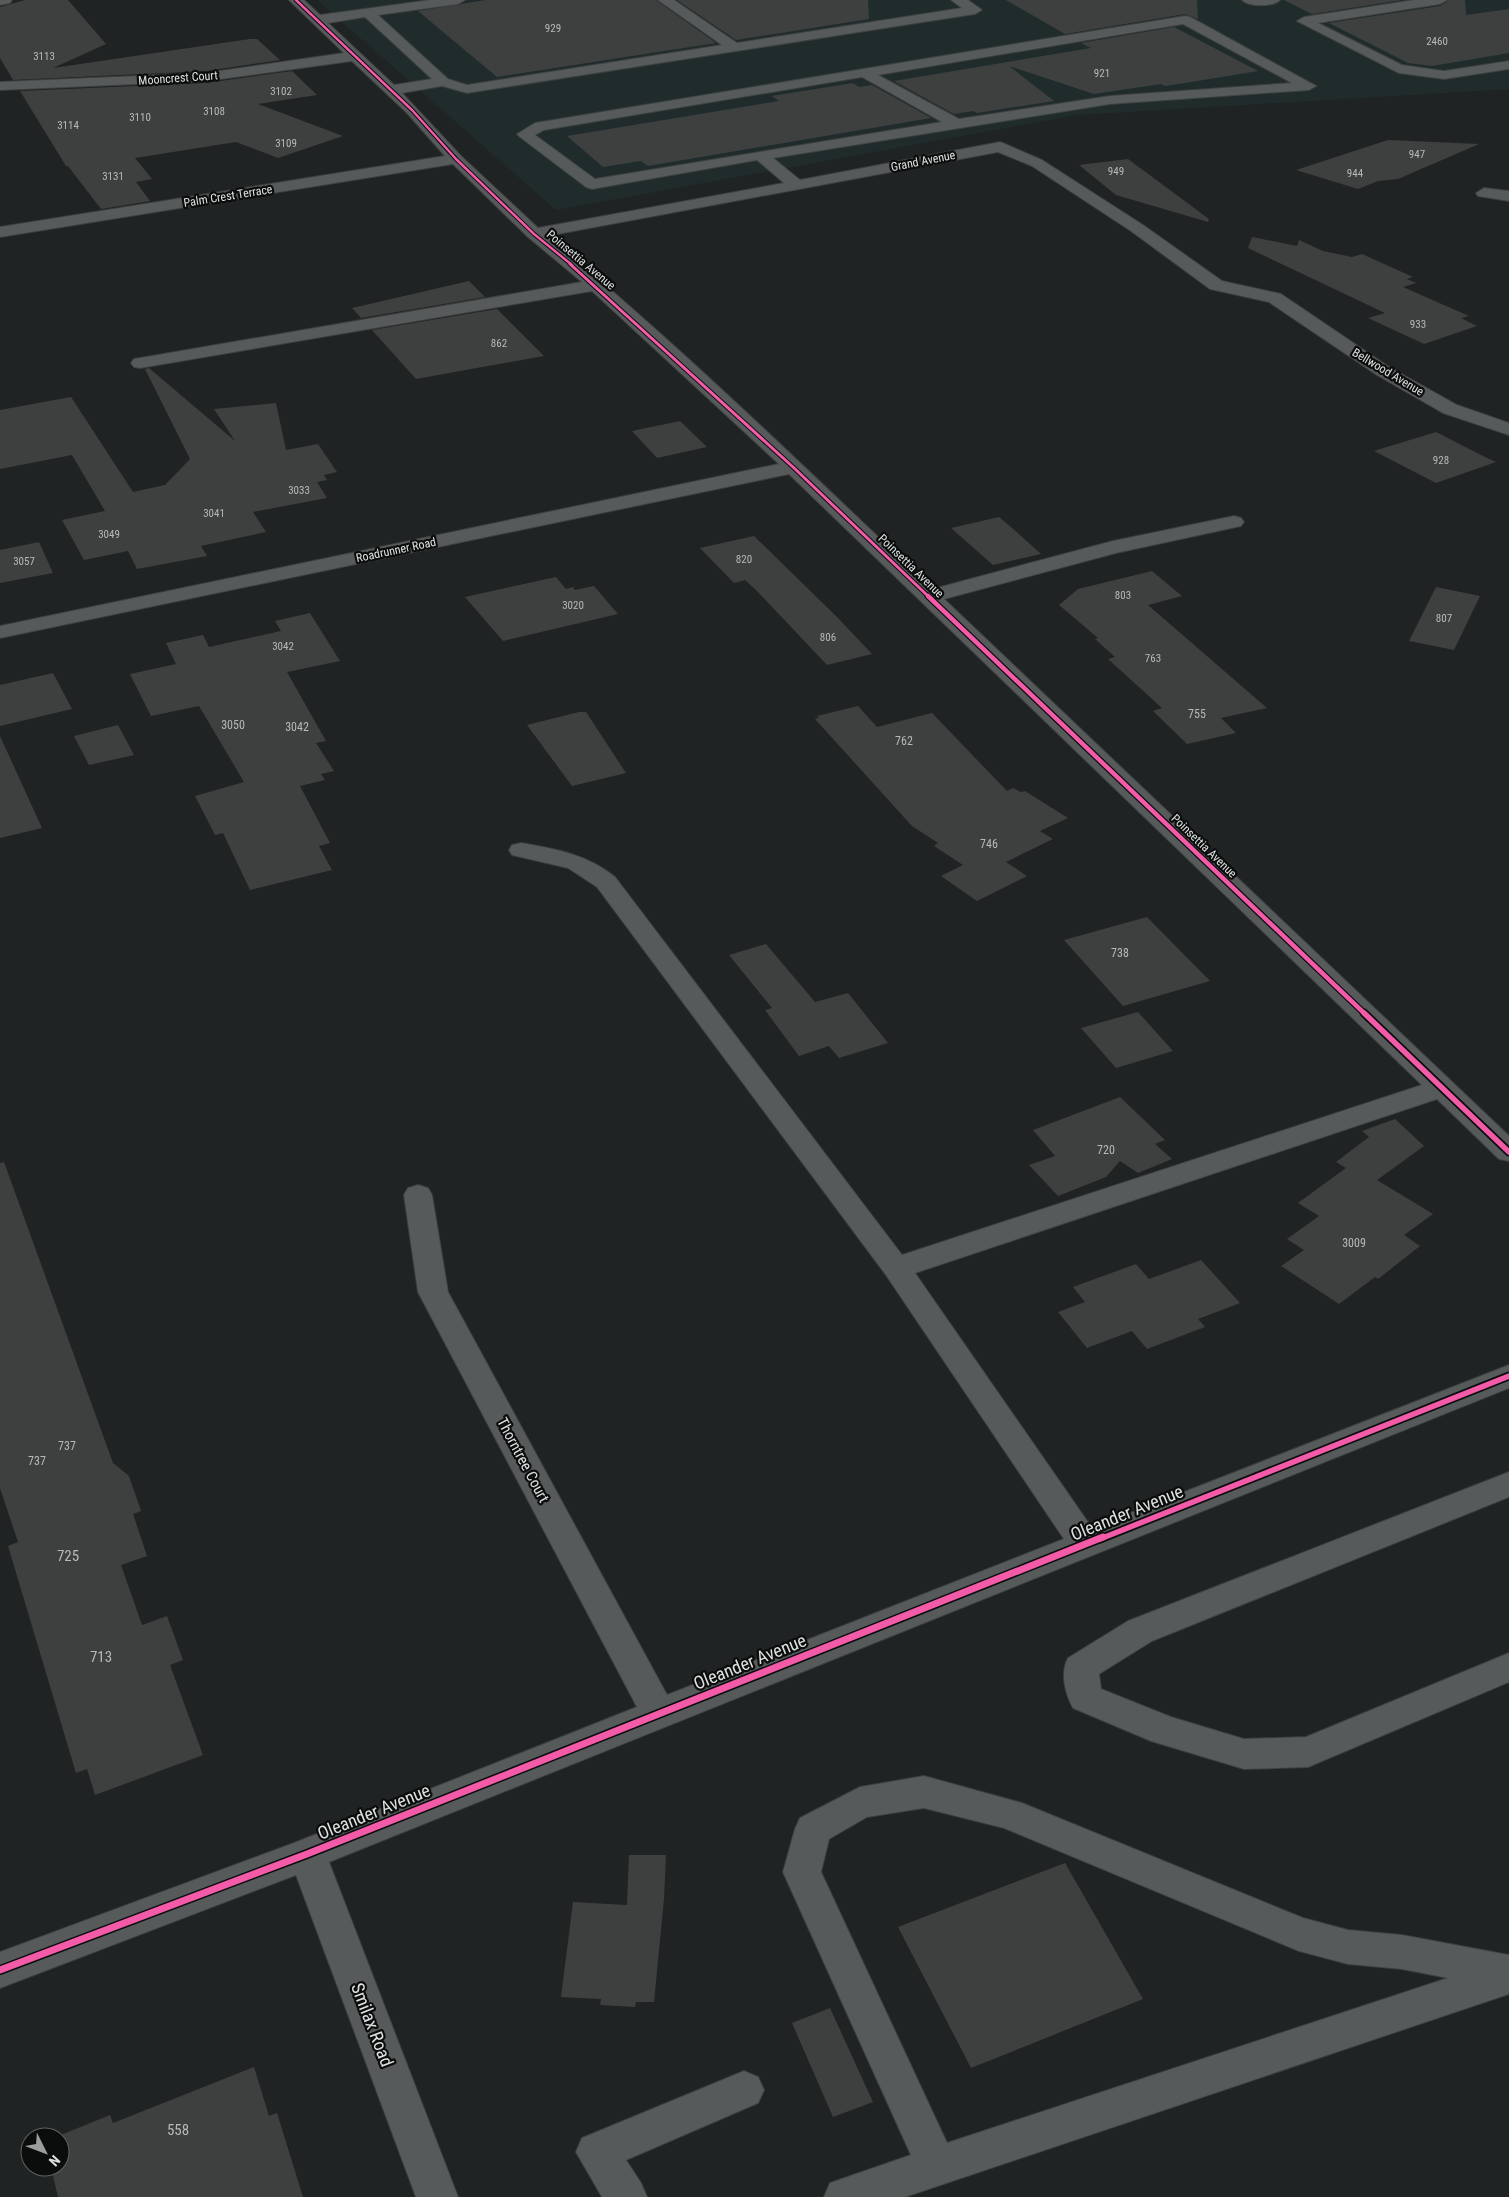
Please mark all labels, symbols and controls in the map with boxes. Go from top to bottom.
house number: 929 [545,22,561,35]
house number: 2460 [1426,35,1448,48]
house number: 3113 [33,50,55,63]
house number: 921 [1094,67,1110,80]
street label: Mooncrest Court [138,68,219,88]
house number: 3102 [270,85,292,98]
house number: 3108 [203,105,225,118]
house number: 3110 [129,111,151,124]
house number: 3114 [57,119,79,132]
house number: 3109 [275,137,297,150]
street label: Grand Avenue [890,148,957,174]
house number: 947 [1409,148,1425,161]
house number: 949 [1108,165,1124,178]
house number: 944 [1347,167,1364,180]
house number: 3131 [102,170,124,183]
street label: Palm Crest Terrace [183,182,274,210]
street label: Poinsettia Avenue [544,227,618,293]
house number: 933 [1410,318,1426,331]
house number: 862 [491,337,507,350]
street label: Bellwood Avenue [1350,345,1427,399]
house number: 928 [1433,454,1449,467]
house number: 3033 [288,484,310,497]
house number: 3041 [203,507,225,520]
house number: 3049 [98,528,120,541]
street label: Poinsettia Avenue [876,531,947,601]
street label: Roadrunner Road [355,535,437,565]
house number: 820 [736,553,752,566]
house number: 3057 [13,555,35,568]
house number: 803 [1115,589,1131,602]
house number: 3020 [562,599,584,612]
house number: 807 [1436,612,1452,625]
house number: 806 [820,631,836,644]
house number: 3042 [272,640,294,653]
house number: 763 [1145,652,1161,665]
house number: 755 [1188,707,1206,721]
house number: 3050 [221,718,245,732]
house number: 3042 [285,720,309,734]
house number: 762 [895,734,913,748]
street label: Poinsettia Avenue [1169,811,1240,881]
house number: 746 [980,837,998,851]
house number: 738 [1111,946,1129,960]
house number: 720 [1097,1143,1115,1157]
house number: 3009 [1342,1236,1366,1250]
street label: Thorntree Court [493,1415,553,1505]
house number: 737 [58,1439,76,1453]
house number: 737 [28,1454,46,1468]
street label: Oleander Avenue [1067,1480,1186,1545]
house number: 725 [57,1547,79,1565]
street label: Oleander Avenue [690,1629,809,1694]
house number: 713 [90,1648,112,1666]
street label: Oleander Avenue [314,1779,433,1844]
street label: Smilax Road [347,1980,398,2070]
house number: 558 [167,2121,189,2139]
north arrow [20,2127,70,2177]
text: N [46,2152,63,2169]

